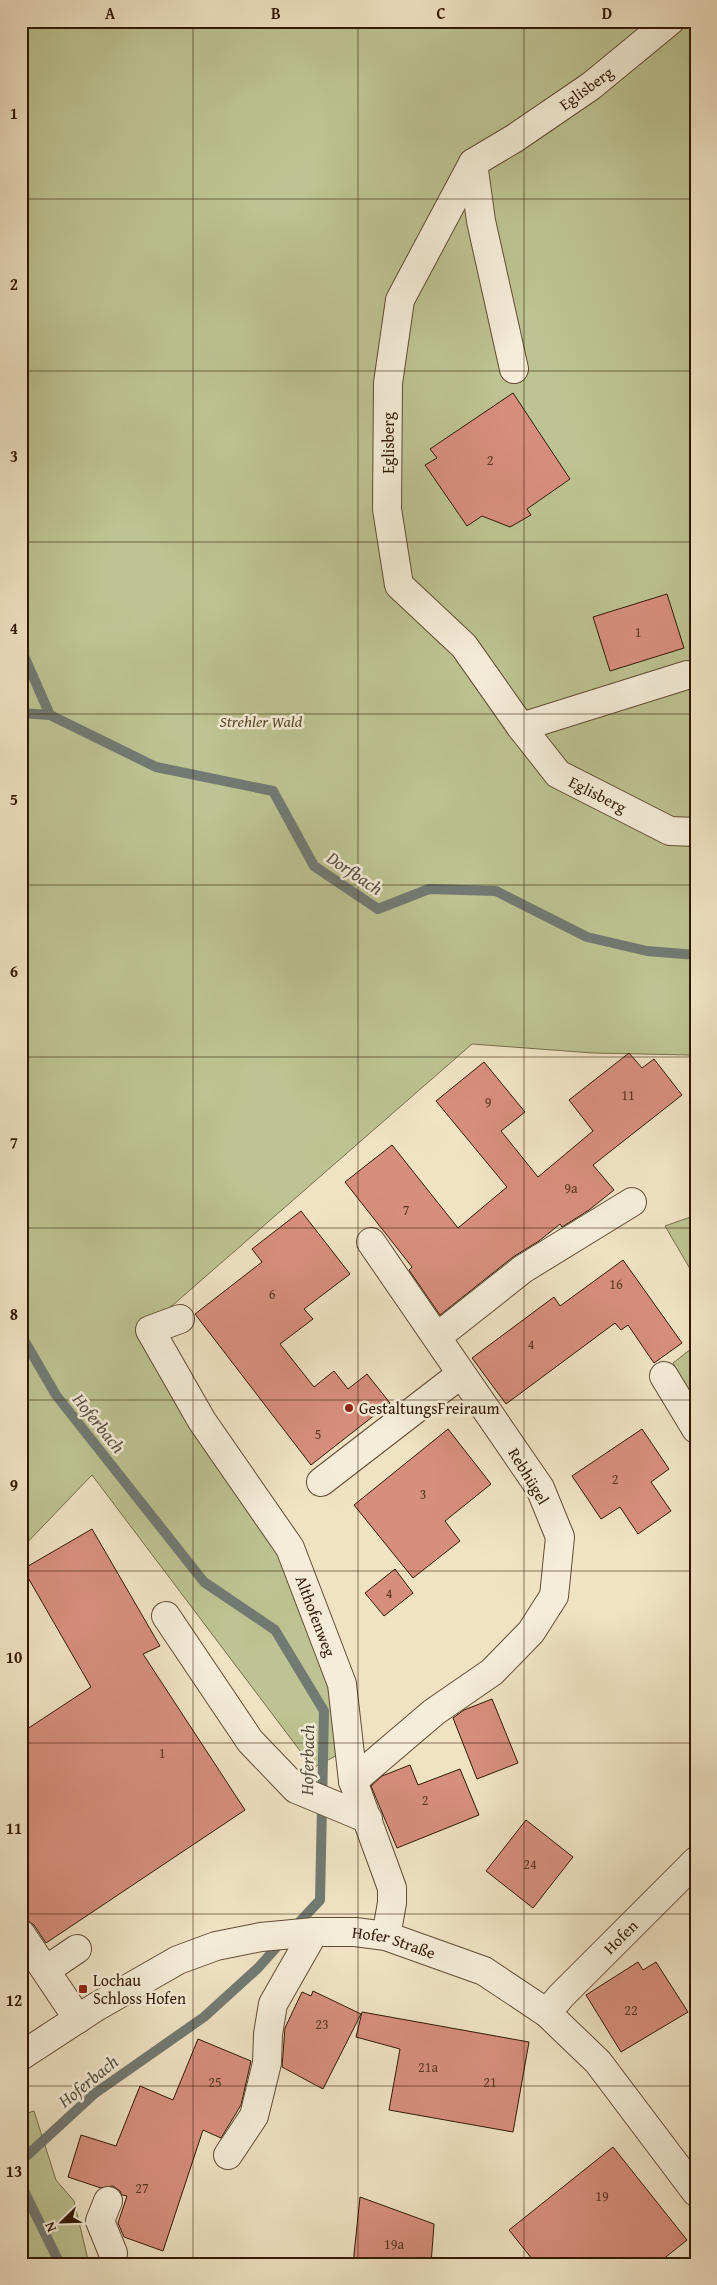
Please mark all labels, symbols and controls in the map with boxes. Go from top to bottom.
text: A [105,1,116,25]
text: B [271,1,281,25]
text: C [436,1,446,25]
text: D [602,1,612,25]
street label: Eglisberg [554,60,618,116]
text: 1 [10,101,18,125]
text: 2 [10,272,18,296]
street label: Eglisberg [376,412,400,474]
text: 3 [10,444,18,468]
house number: 2 [487,450,493,470]
text: 4 [10,616,18,640]
house number: 1 [635,622,641,642]
park label: Strehler Wald [220,709,303,733]
street label: Eglisberg [565,770,631,819]
text: 5 [10,787,18,811]
water label: Dorfbach [321,844,389,902]
text: 6 [10,959,18,983]
house number: 11 [621,1085,635,1105]
house number: 9 [485,1092,492,1112]
text: 7 [10,1130,18,1154]
house number: 9a [564,1178,578,1198]
house number: 7 [403,1200,410,1220]
house number: 16 [609,1274,623,1294]
house number: 6 [269,1284,276,1304]
text: 8 [10,1302,18,1326]
house number: 4 [528,1334,535,1354]
water label: Hoferbach [66,1386,132,1459]
place label: GestaltungsFreiraum [359,1396,499,1420]
marker: GestaltungsFreiraum [343,1402,355,1414]
house number: 5 [315,1424,321,1444]
street label: Rebhügel [503,1443,556,1509]
house number: 2 [612,1469,618,1489]
text: 9 [10,1473,18,1497]
house number: 3 [420,1484,426,1504]
street label: Althofenweg [290,1572,342,1660]
house number: 4 [386,1583,393,1603]
text: 10 [6,1645,22,1669]
water label: Hoferbach [293,1724,321,1797]
house number: 1 [159,1743,165,1763]
house number: 2 [422,1790,428,1810]
text: 11 [6,1816,22,1840]
house number: 24 [523,1854,537,1874]
street label: Hofen [598,1914,643,1959]
street label: Hofer Straße [351,1920,439,1965]
place label: Lochau Schloss Hofen [93,1968,186,2010]
marker: Lochau Schloss Hofen [77,1983,89,1995]
text: 12 [6,1988,22,2012]
house number: 22 [624,2000,638,2020]
house number: 23 [315,2014,329,2034]
water label: Hoferbach [51,2048,124,2114]
house number: 21a [418,2057,438,2077]
house number: 25 [208,2072,222,2092]
house number: 21 [483,2072,497,2092]
text: 13 [6,2159,22,2183]
house number: 27 [135,2178,149,2198]
house number: 19 [595,2186,609,2206]
north arrow [38,2198,88,2248]
text: N [39,2218,61,2235]
house number: 19a [384,2234,404,2254]

